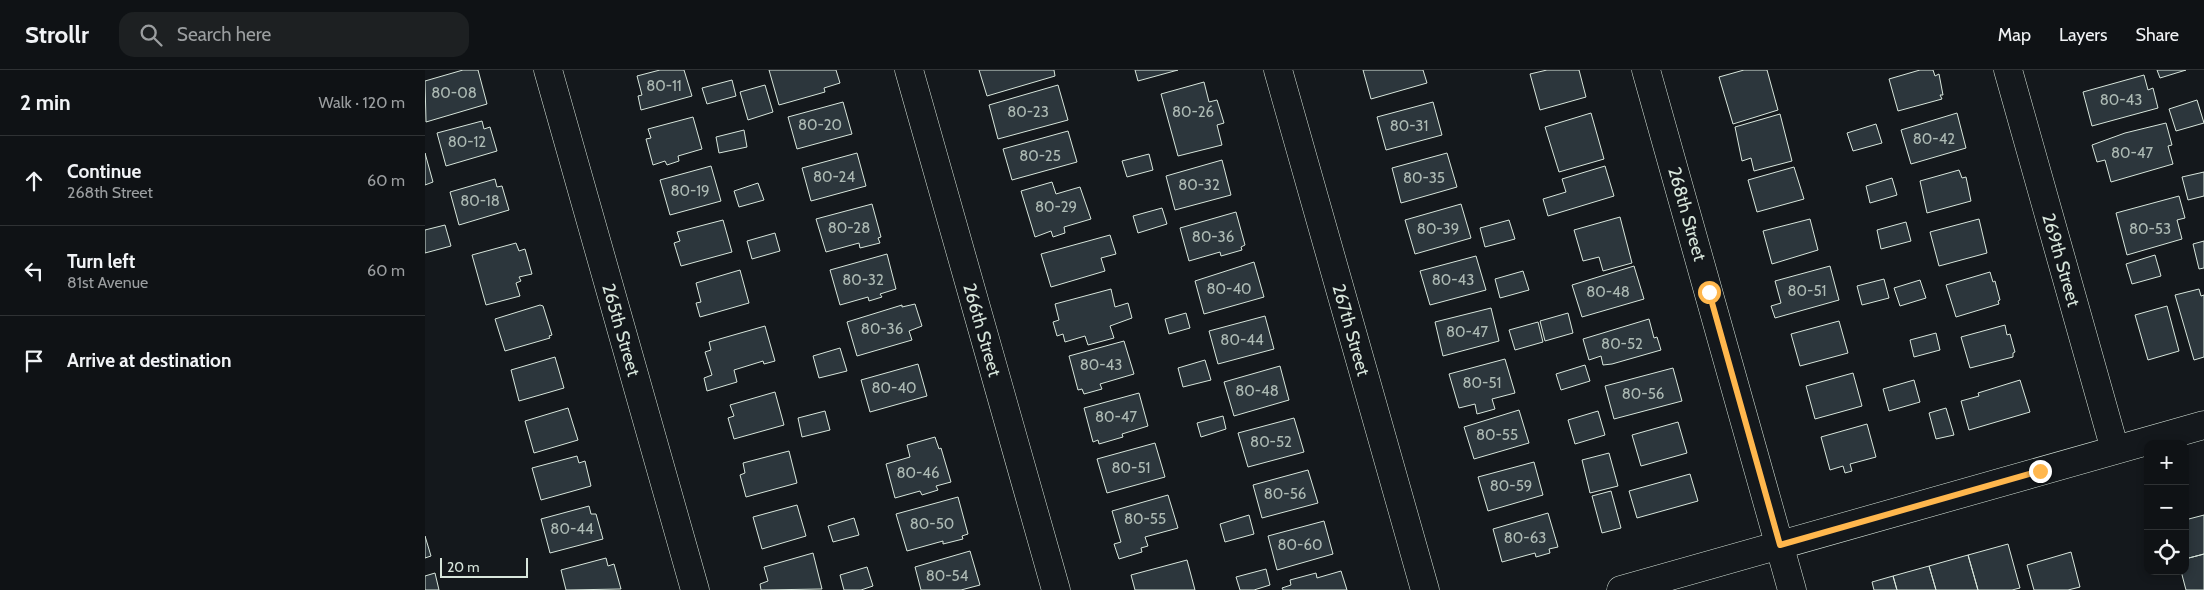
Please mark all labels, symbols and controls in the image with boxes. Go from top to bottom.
search box [119,12,469,57]
text: Strollr [25,20,89,49]
icon: search [137,21,165,49]
text: Search here [177,23,271,46]
text: Map [1998,24,2031,46]
text: Layers [2059,24,2108,46]
text: Share [2136,24,2179,46]
house number: 80-11 [646,77,682,95]
house number: 80-08 [431,84,477,102]
text: 2 min [20,90,71,115]
house number: 80-43 [2100,91,2142,109]
text: Walk · 120 m [318,93,405,112]
house number: 80-23 [1007,103,1049,121]
house number: 80-26 [1172,103,1214,121]
house number: 80-20 [798,116,842,134]
house number: 80-31 [1390,117,1428,135]
house number: 80-42 [1913,130,1955,148]
house number: 80-12 [448,133,486,151]
house number: 80-47 [2111,144,2154,162]
house number: 80-25 [1019,147,1061,165]
text: Continue [67,160,141,183]
street label: 268th Street [1663,164,1711,264]
icon: ahead [20,167,48,195]
house number: 80-24 [813,168,855,186]
house number: 80-35 [1403,169,1445,187]
text: 60 m [367,171,405,190]
house number: 80-32 [1178,176,1220,194]
house number: 80-19 [670,182,710,200]
text: 268th Street [67,183,153,202]
house number: 80-18 [460,192,500,210]
house number: 80-29 [1035,198,1077,216]
street label: 269th Street [2037,211,2085,309]
house number: 80-28 [828,219,870,237]
house number: 80-39 [1417,220,1459,238]
house number: 80-53 [2129,220,2171,238]
house number: 80-36 [1192,228,1234,246]
text: Turn left [67,250,135,273]
icon: left [20,257,48,285]
text: 60 m [367,261,405,280]
house number: 80-32 [842,271,884,289]
house number: 80-43 [1432,271,1474,289]
text: 81st Avenue [67,273,148,292]
house number: 80-40 [1206,280,1252,298]
street label: 265th Street [597,281,645,379]
street label: 266th Street [958,281,1006,379]
street label: 267th Street [1327,281,1375,379]
route start [1698,281,1721,304]
house number: 80-51 [1788,282,1826,300]
house number: 80-48 [1586,283,1630,301]
house number: 80-36 [861,320,903,338]
house number: 80-47 [1446,323,1489,341]
house number: 80-44 [1220,331,1264,349]
house number: 80-52 [1601,335,1643,353]
icon: arrive [20,347,48,375]
text: Arrive at destination [67,349,231,372]
house number: 80-43 [1080,356,1122,374]
house number: 80-51 [1463,374,1501,392]
house number: 80-40 [871,379,917,397]
house number: 80-48 [1235,382,1279,400]
house number: 80-56 [1622,385,1664,403]
house number: 80-47 [1095,408,1138,426]
house number: 80-55 [1476,426,1518,444]
house number: 80-52 [1250,433,1292,451]
map controls [2144,440,2189,575]
button: + [2144,440,2189,485]
house number: 80-51 [1112,459,1150,477]
route end [2029,460,2052,483]
house number: 80-46 [896,464,940,482]
house number: 80-59 [1490,477,1532,495]
house number: 80-56 [1264,485,1306,503]
button: − [2144,485,2189,530]
house number: 80-55 [1124,510,1166,528]
house number: 80-50 [910,515,954,533]
house number: 80-44 [550,520,594,538]
house number: 80-63 [1504,529,1546,547]
button: locate [2144,530,2189,575]
house number: 80-60 [1278,536,1322,554]
scale bar [440,555,527,578]
text: 20 m [447,558,480,576]
house number: 80-54 [926,567,969,585]

